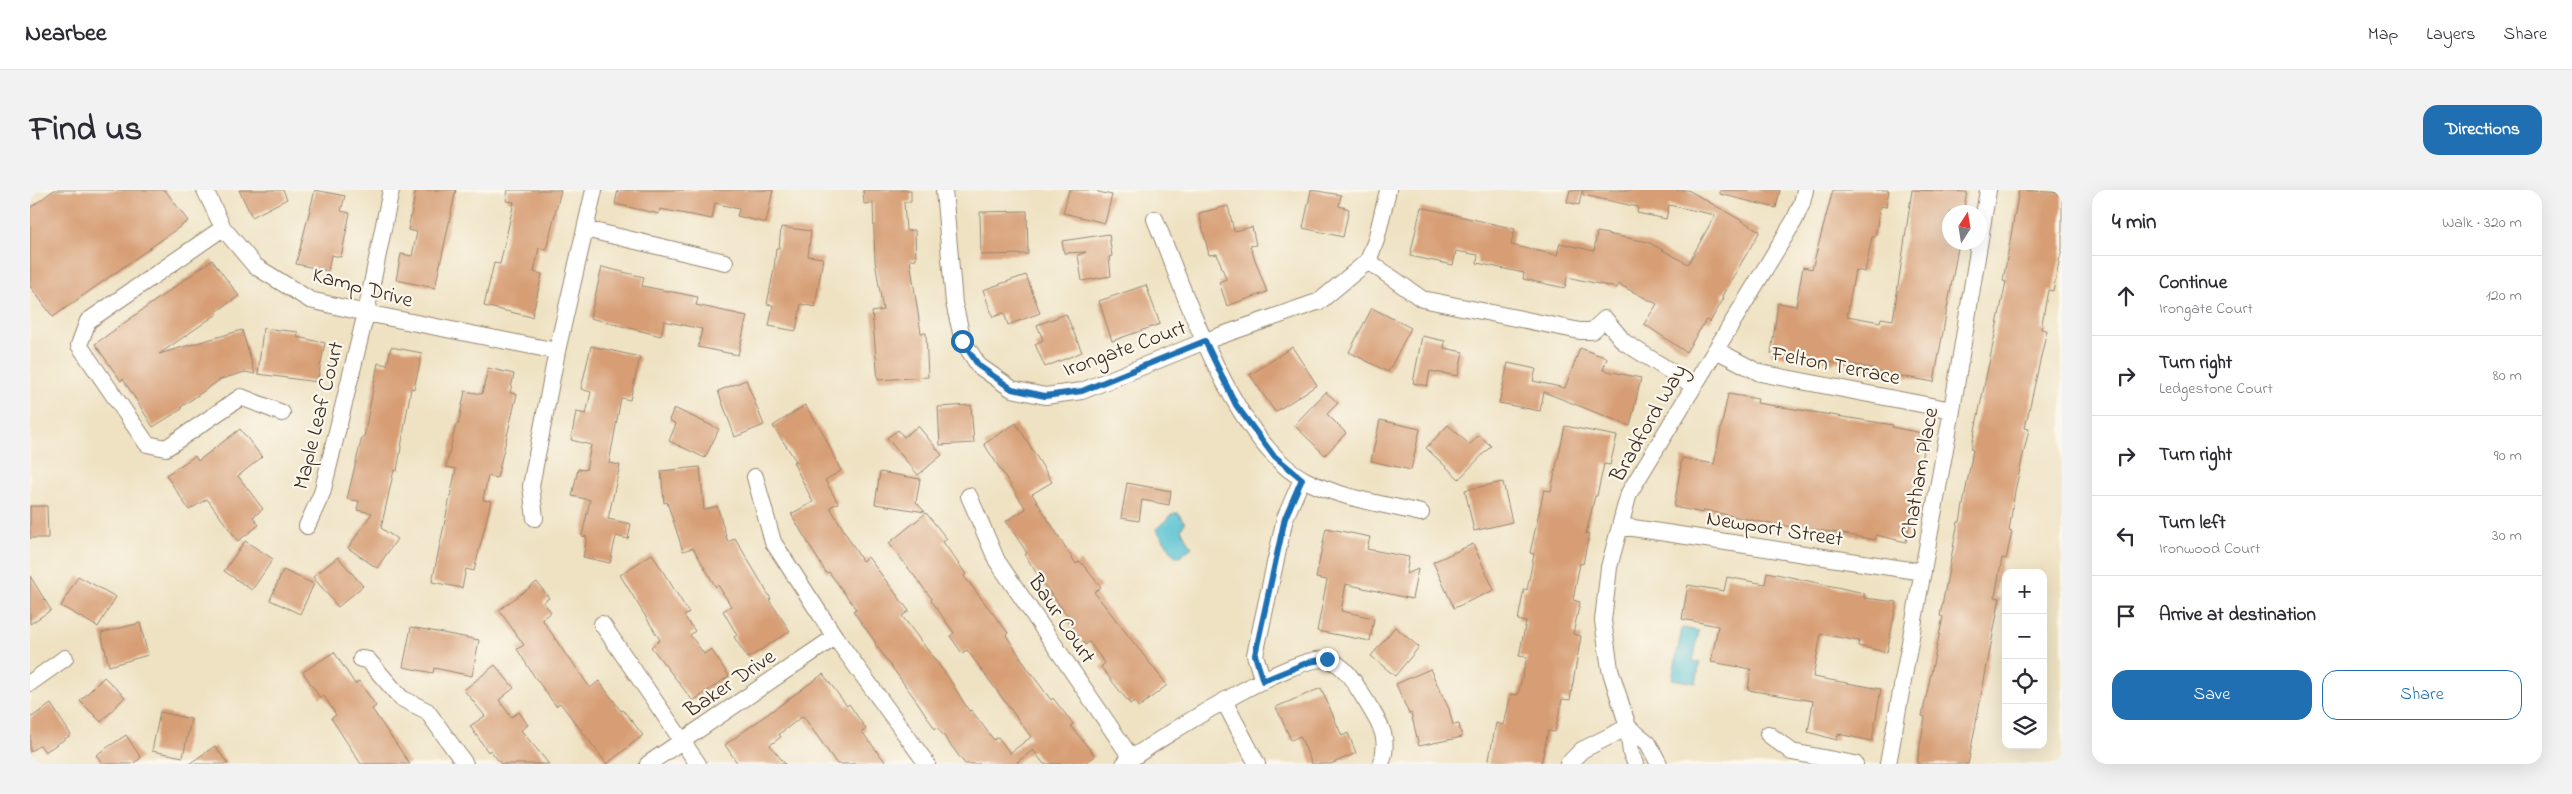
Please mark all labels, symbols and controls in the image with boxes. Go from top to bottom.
text: Nearbee [25,17,107,52]
text: Map [2368,22,2398,48]
text: Layers [2426,22,2476,48]
text: Share [2504,22,2547,48]
text: Find us [30,105,142,156]
button: Directions [2423,105,2542,155]
north arrow [1942,205,1987,250]
text: 4 min [2112,208,2156,238]
text: Walk · 320 m [2442,211,2522,235]
street label: Kamp Drive [308,260,416,318]
text: Continue [2159,270,2227,297]
icon: ahead [2112,282,2140,310]
text: 120 m [2486,284,2522,308]
text: Irongate Court [2159,297,2253,321]
street label: Irongate Court [1059,313,1192,388]
route start [951,330,974,353]
street label: Maple Leaf Court [286,338,354,493]
street label: Felton Terrace [1767,339,1903,395]
text: Turn right [2159,350,2232,377]
street label: Bradford Way [1602,358,1697,490]
icon: right [2112,362,2140,390]
text: 80 m [2493,364,2522,388]
text: Ledgestone Court [2159,377,2273,401]
street label: Chatham Place [1894,405,1948,542]
icon: right [2112,442,2140,470]
text: Turn right [2159,442,2232,469]
text: 90 m [2494,444,2522,468]
street label: Newport Street [1704,503,1846,557]
text: Turn left [2159,510,2226,537]
icon: left [2112,522,2140,550]
text: 30 m [2492,524,2522,548]
text: Ironwood Court [2159,537,2260,561]
street label: Baur Court [1018,568,1103,671]
map controls [2002,569,2047,749]
button: + [2002,569,2047,614]
icon: arrive [2112,602,2140,630]
text: Arrive at destination [2159,602,2316,629]
button: − [2002,614,2047,659]
street label: Baker Drive [678,642,783,728]
route end [1316,648,1339,671]
button: locate [2002,659,2047,704]
button: Save [2112,670,2312,720]
button: Share [2322,670,2522,720]
button: layers [2002,704,2047,749]

